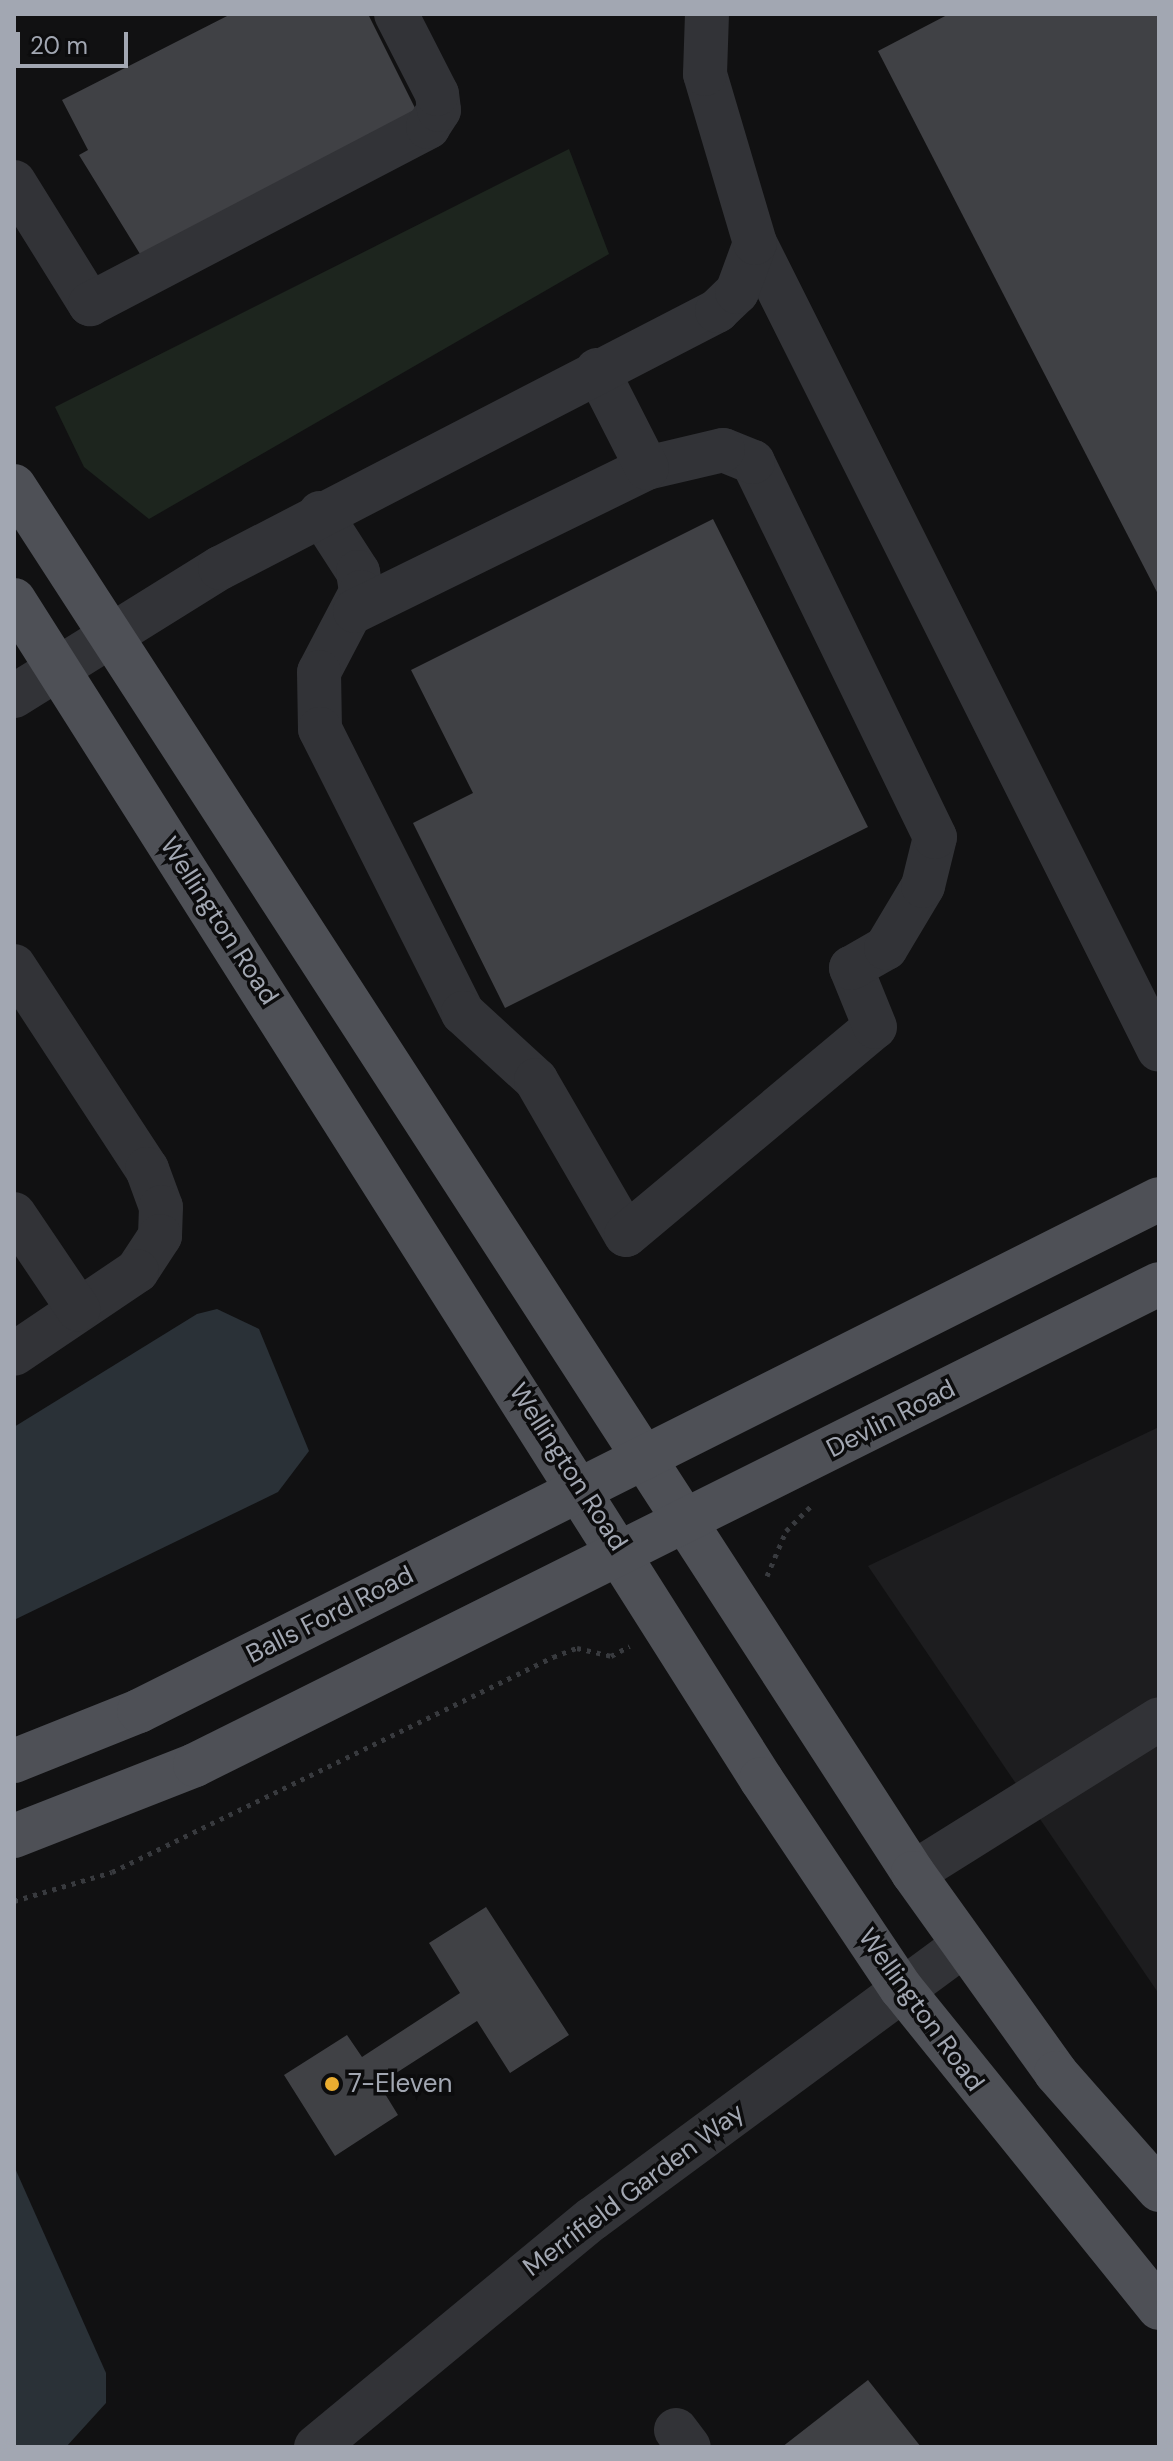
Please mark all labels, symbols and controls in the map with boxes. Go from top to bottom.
scale bar [20,16,132,66]
text: 20 m [30,30,88,61]
street label: Wellington Road [153,831,285,1011]
street label: Devlin Road [821,1373,961,1465]
street label: Wellington Road [502,1377,634,1557]
street label: Balls Ford Road [241,1560,419,1670]
street label: Wellington Road [852,1923,990,2097]
place label: 7-Eleven [348,2068,453,2100]
marker: 7-Eleven [323,2075,341,2093]
street label: Merrifield Garden Way [517,2097,751,2283]

